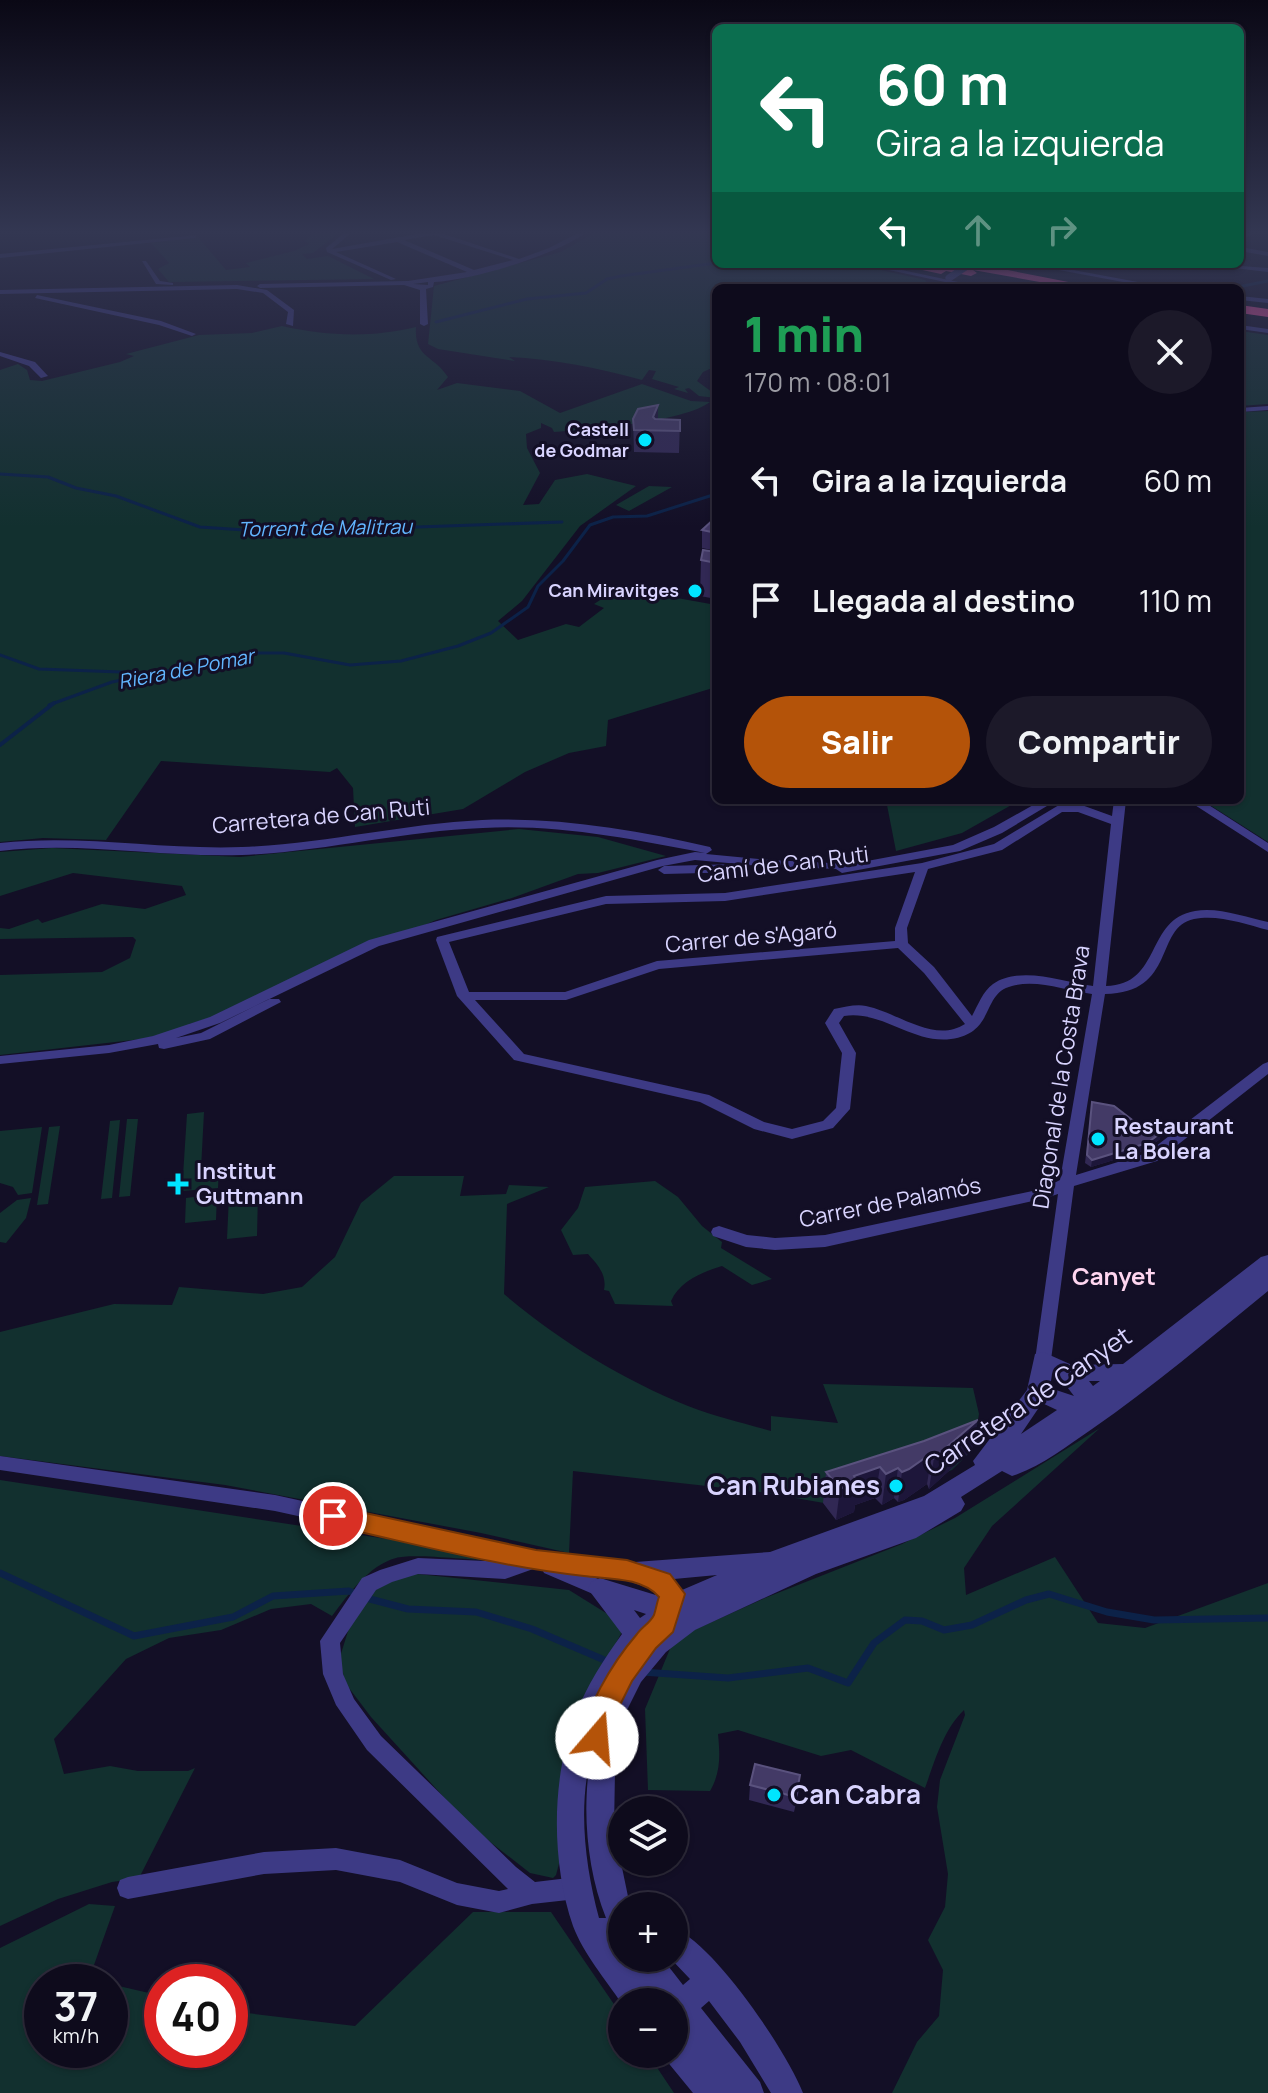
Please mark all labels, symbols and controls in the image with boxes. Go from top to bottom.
text: 60 m [876,45,1009,122]
icon: left [744,56,848,160]
text: Gira a la izquierda [876,118,1165,167]
icon: left [872,208,916,252]
icon: ahead [956,208,1000,252]
icon: right [1040,208,1084,252]
text: 1 min [744,301,864,366]
button: close [1128,310,1212,394]
text: 170 m · 08:01 [744,364,891,400]
place label: Castell de Godmar [534,417,629,462]
marker: Castell de Godmar [636,431,654,449]
icon: left [744,458,788,502]
text: Gira a la izquierda [812,460,1067,501]
text: 60 m [1144,460,1212,501]
water label: Torrent de Malitrau [238,512,414,543]
place label: Can Miravitges [549,578,679,602]
icon: arrive [744,578,788,622]
text: Llegada al destino [812,580,1075,621]
text: 110 m [1139,580,1212,621]
marker: Can Miravitges [686,582,704,600]
water label: Riera de Pomar [116,642,259,695]
button: Salir [744,696,970,788]
button: Compartir [986,696,1212,788]
street label: Carretera de Can Ruti [211,792,431,840]
street label: Camí de Can Ruti [695,839,871,889]
street label: Carrer de s'Agaró [664,915,838,959]
street label: Diagonal de la Costa Brava [1025,943,1097,1211]
place label: Restaurant La Bolera [1114,1111,1234,1166]
marker: Restaurant La Bolera [1089,1130,1107,1148]
place label: Institut Guttmann [196,1156,304,1211]
street label: Carrer de Palamós [797,1170,983,1234]
marker: Institut Guttmann [167,1173,189,1195]
district label: Canyet [1072,1259,1156,1292]
street label: Carretera de Canyet [917,1317,1138,1483]
place label: Can Rubianes [707,1467,880,1503]
marker: Can Rubianes [887,1477,905,1495]
pin [299,1482,367,1550]
icon: arrive [311,1494,355,1538]
position arrow [555,1696,639,1780]
place label: Can Cabra [790,1776,921,1812]
marker: Can Cabra [765,1786,783,1804]
map controls [608,1796,688,2068]
button: layers [608,1796,688,1876]
button: + [608,1892,688,1972]
speed limit sign: 40 [144,1964,248,2068]
text: 37 [54,1978,98,2033]
button: − [608,1988,688,2068]
text: km/h [53,2022,99,2049]

